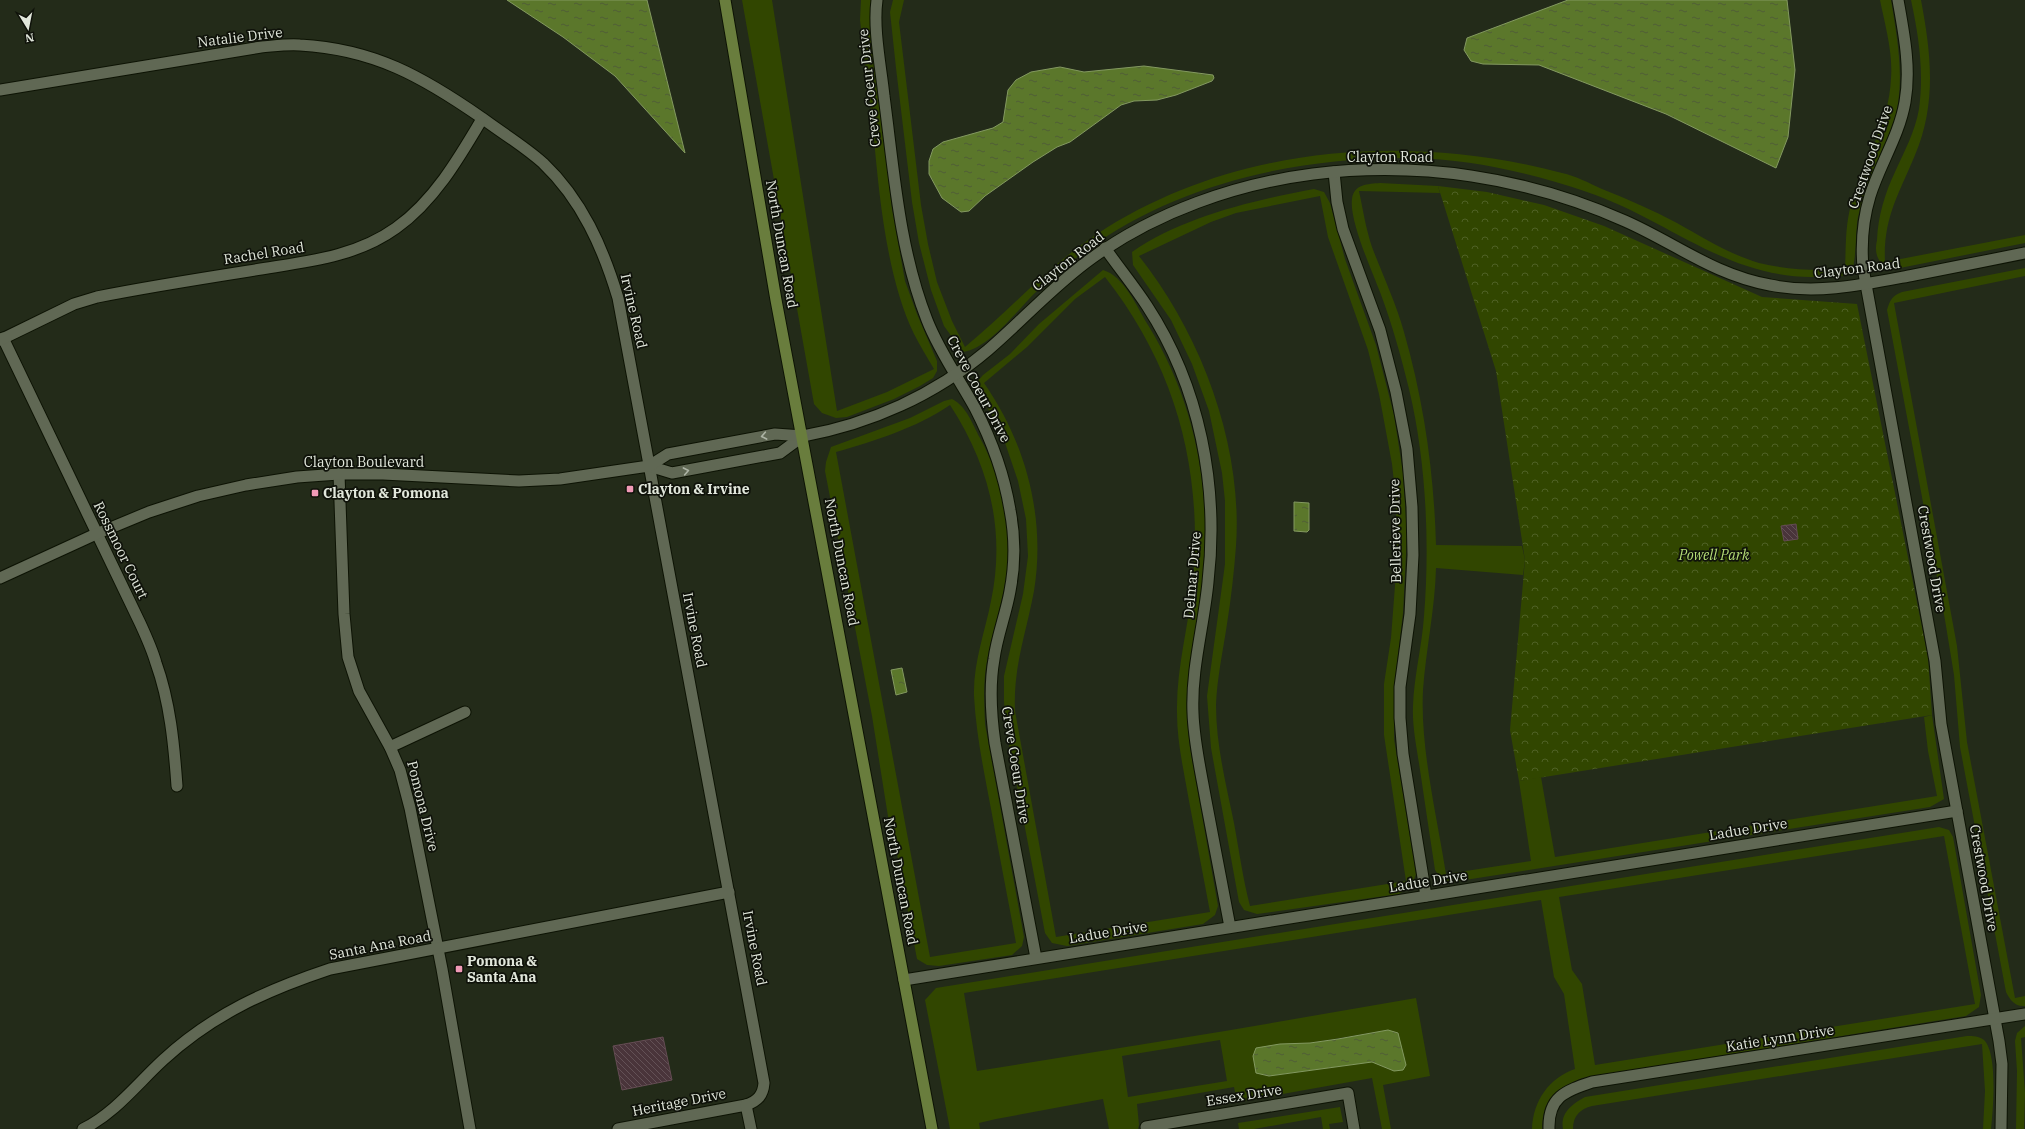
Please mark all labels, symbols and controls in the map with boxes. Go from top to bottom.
north arrow [8,8,48,48]
street label: Natalie Drive [196,23,284,51]
street label: Creve Coeur Drive [854,28,884,148]
text: N [24,30,35,46]
street label: Crestwood Drive [1844,103,1896,211]
street label: Clayton Road [1347,148,1434,166]
street label: North Duncan Road [762,178,802,310]
street label: Clayton Road [1028,227,1108,295]
street label: Rachel Road [222,238,306,268]
street label: Clayton Road [1813,254,1902,282]
street label: Irvine Road [617,272,651,351]
street label: Creve Coeur Drive [943,332,1015,446]
one-way arrow [761,431,767,440]
street label: Clayton Boulevard [304,453,425,471]
one-way arrow [683,467,689,475]
street label: Bellerieve Drive [1385,479,1405,583]
place label: Clayton & Irvine [638,480,750,498]
place label: Clayton & Pomona [323,484,449,502]
marker: Clayton & Irvine [625,484,635,494]
marker: Clayton & Pomona [310,488,320,498]
street label: North Duncan Road [821,497,863,628]
street label: Rossmoor Court [90,498,152,602]
street label: Crestwood Drive [1914,504,1950,614]
street label: Delmar Drive [1179,531,1205,619]
park label: Powell Park [1678,546,1750,564]
street label: Irvine Road [679,591,711,670]
street label: Creve Coeur Drive [998,705,1034,825]
street label: Pomona Drive [403,759,443,853]
street label: Ladue Drive [1707,814,1789,844]
street label: North Duncan Road [880,816,922,947]
street label: Crestwood Drive [1966,823,2002,933]
street label: Ladue Drive [1387,866,1469,896]
street label: Irvine Road [739,909,771,988]
street label: Ladue Drive [1067,917,1149,947]
street label: Santa Ana Road [327,926,433,964]
place label: Pomona & Santa Ana [467,952,538,986]
marker: Pomona & Santa Ana [454,964,464,974]
street label: Katie Lynn Drive [1725,1021,1835,1055]
street label: Essex Drive [1205,1080,1283,1110]
street label: Heritage Drive [631,1084,727,1120]

